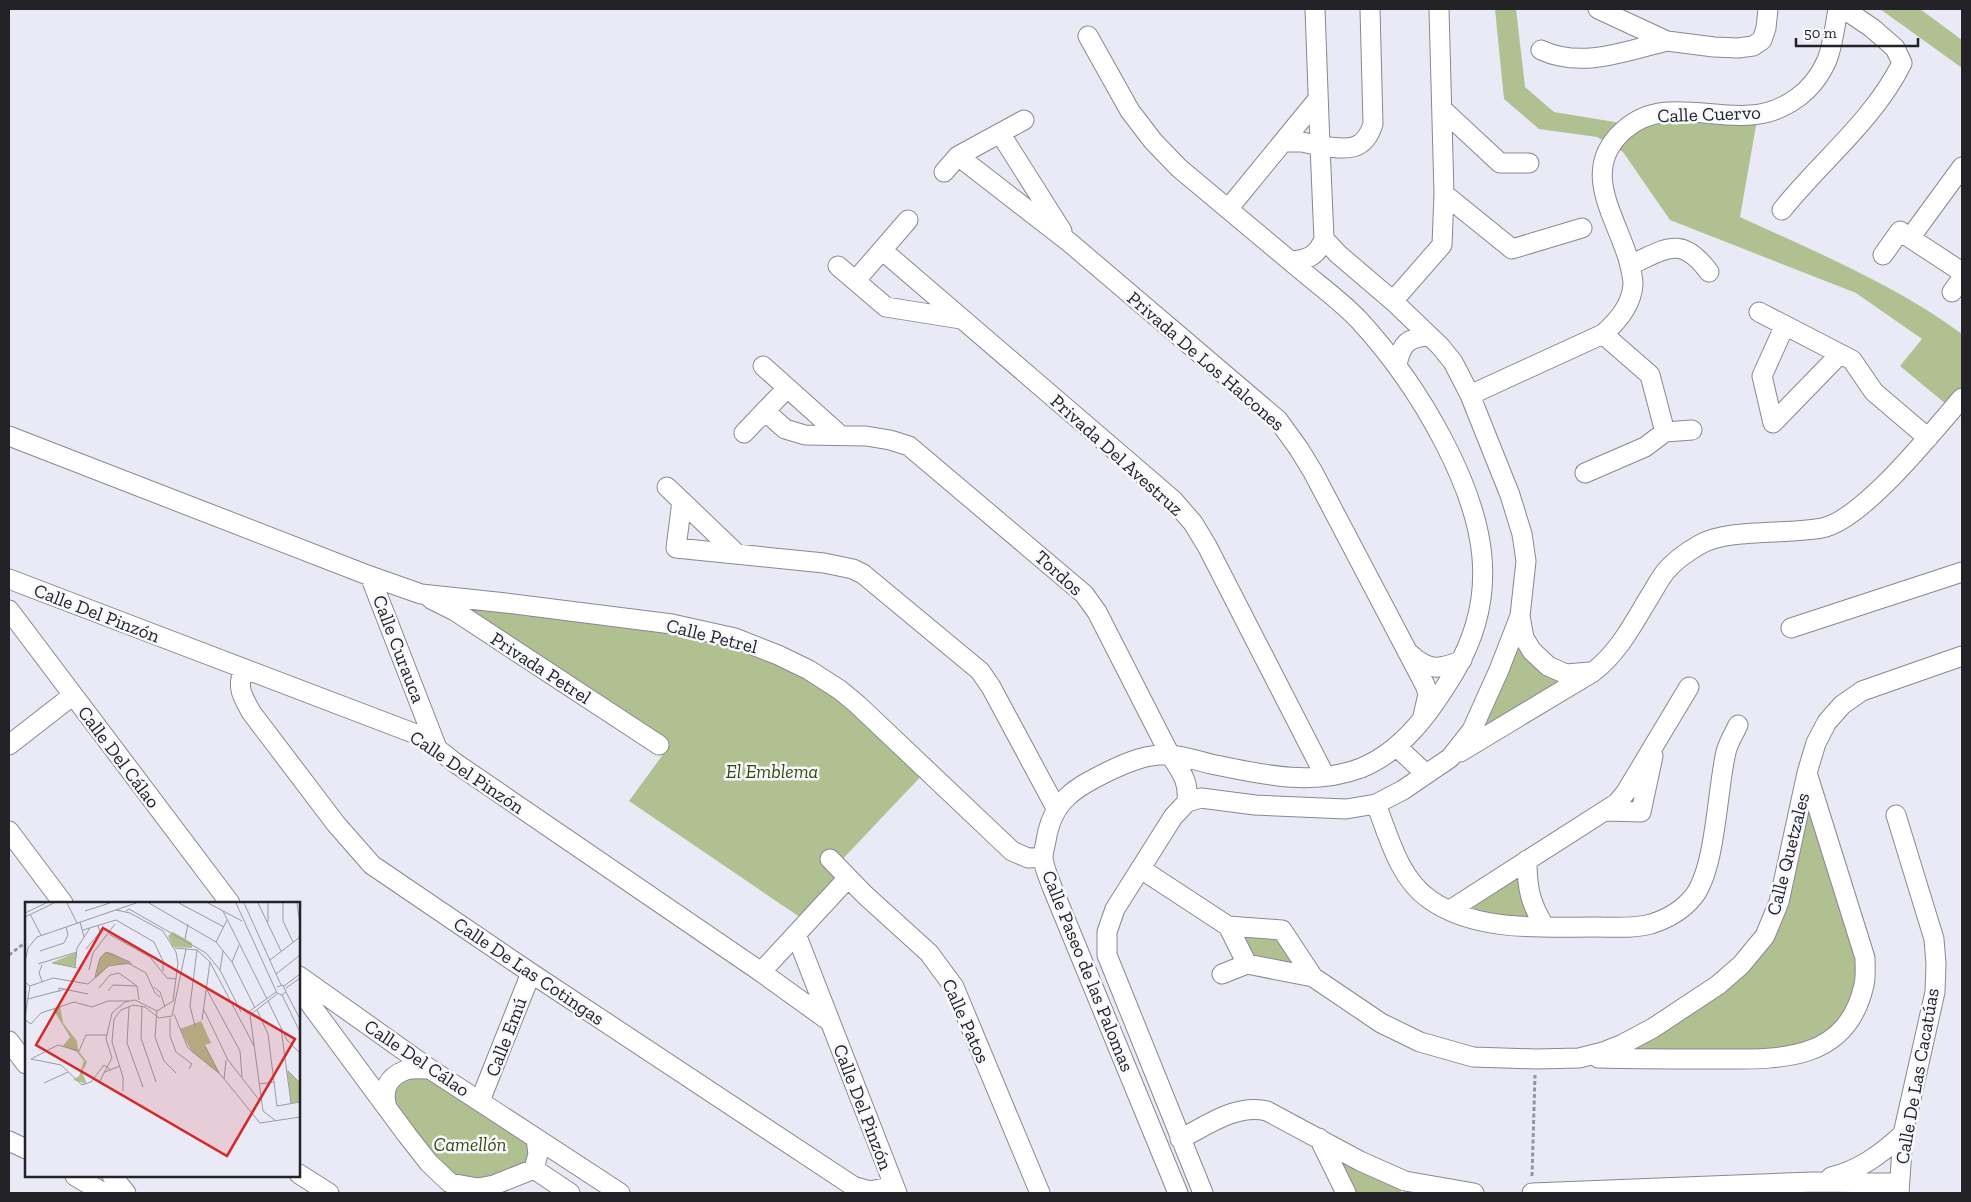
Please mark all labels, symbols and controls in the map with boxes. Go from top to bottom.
scale bar [1796,15,1918,47]
text: 50 m [1804,24,1837,42]
street label: Calle Cuervo [1657,101,1761,127]
street label: Privada De Los Halcones [1123,286,1289,436]
street label: Privada Del Avestruz [1046,389,1188,521]
street label: Tordos [1030,545,1088,601]
street label: Calle Del Pinzón [31,578,163,648]
street label: Calle Curauca [368,592,430,706]
street label: Calle Petrel [664,614,760,658]
street label: Privada Petrel [486,627,596,709]
street label: Calle Del Cálao [73,701,165,813]
street label: Calle Del Pinzón [405,725,529,819]
park label: El Emblema [726,760,818,783]
street label: Calle Quetzales [1762,790,1814,918]
street label: Calle Paseo de las Palomas [1037,867,1139,1075]
inset map [25,902,300,1177]
street label: Calle De Las Cotingas [449,912,609,1030]
street label: Calle Patos [937,975,995,1067]
street label: Calle De Las Cacatúas [1890,986,1944,1166]
street label: Calle Emú [480,994,532,1080]
street label: Calle Del Cálao [360,1014,474,1102]
street label: Calle Del Pinzón [828,1041,898,1173]
park label: Camellón [434,1133,507,1156]

